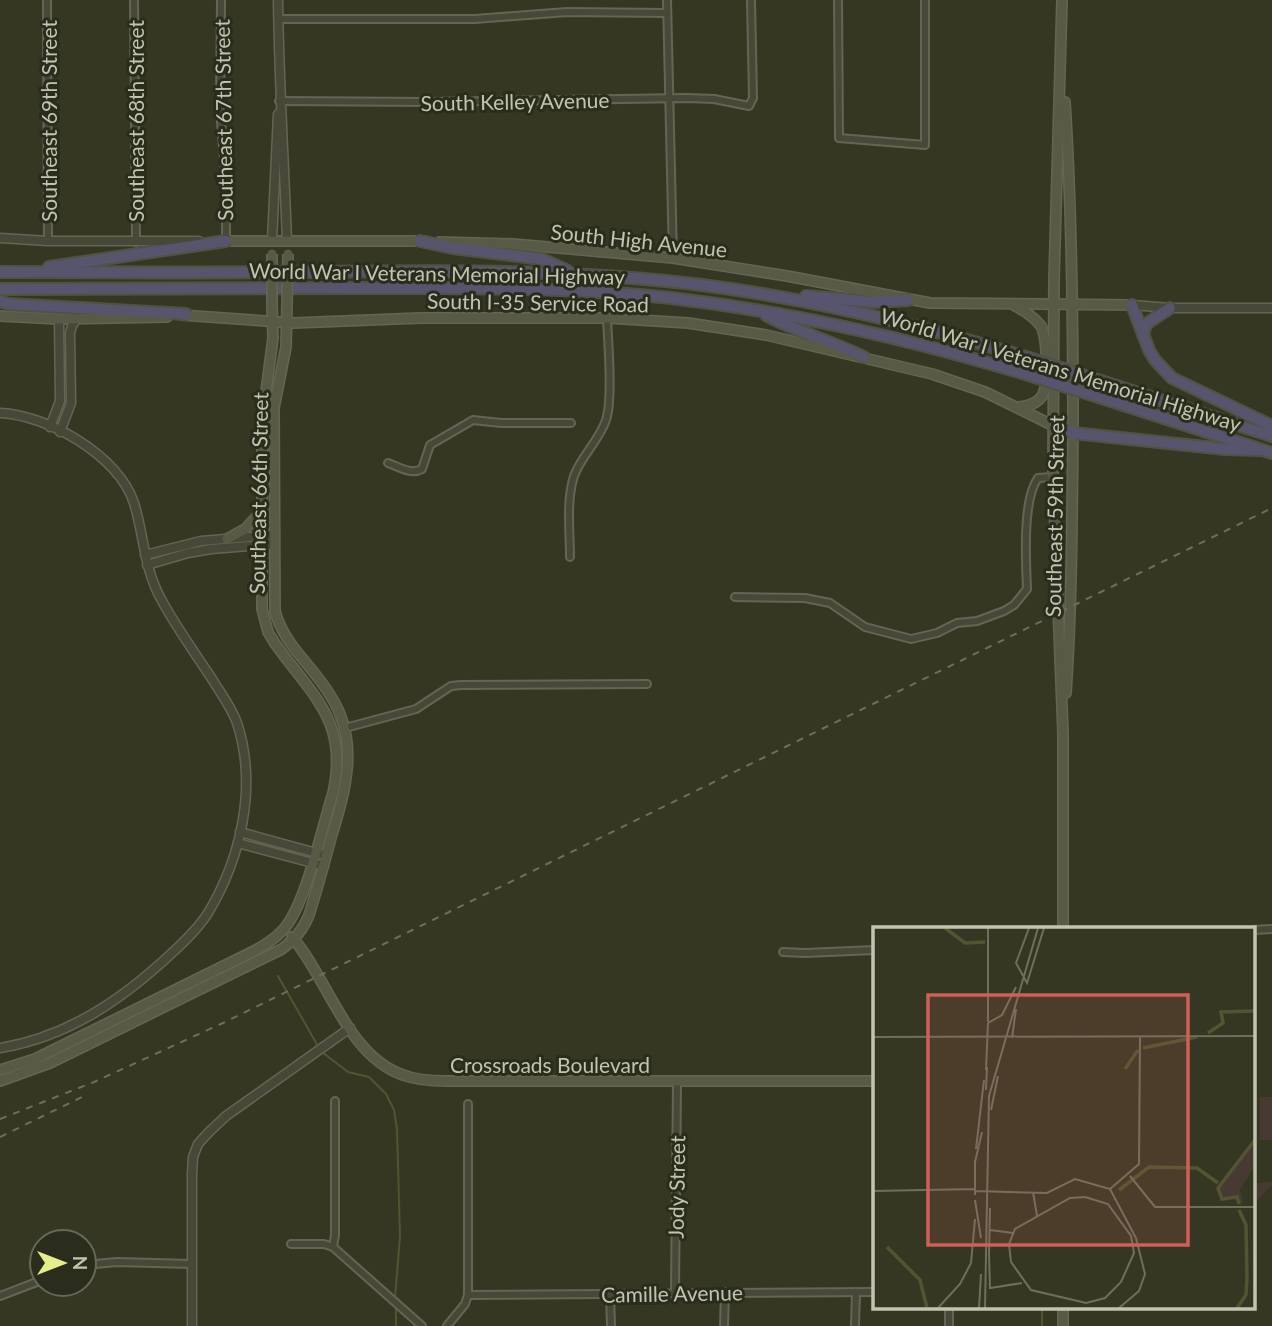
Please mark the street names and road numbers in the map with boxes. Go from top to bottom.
street label: Southeast 67th Street [209,18,237,221]
street label: Southeast 69th Street [36,20,61,222]
street label: Southeast 68th Street [123,20,148,222]
street label: South Kelley Avenue [420,87,610,115]
street label: South High Avenue [550,218,728,262]
street label: World War I Veterans Memorial Highway [249,257,625,289]
street label: South I-35 Service Road [427,288,649,316]
street label: World War I Veterans Memorial Highway [878,302,1245,436]
street label: Southeast 66th Street [244,391,272,594]
street label: Southeast 59th Street [1040,414,1068,617]
street label: Crossroads Boulevard [450,1052,650,1077]
street label: Jody Street [663,1135,689,1239]
street label: Camille Avenue [601,1279,743,1307]

